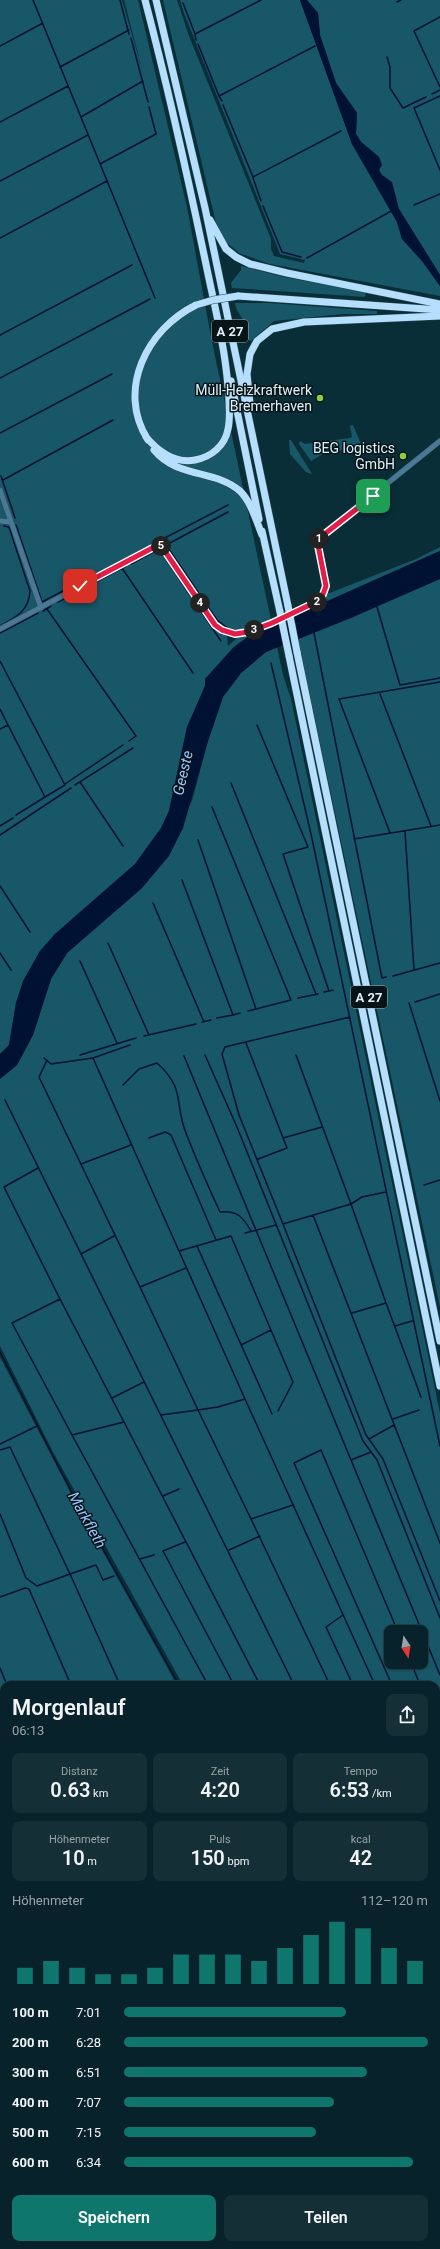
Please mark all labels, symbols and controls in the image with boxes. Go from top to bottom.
road number: A 27 [212,320,248,342]
place label: Müll-Heizkraftwerk Bremerhaven [195,382,313,414]
marker: Müll-Heizkraftwerk Bremerhaven [315,393,325,403]
place label: BEG logistics GmbH [313,440,395,472]
marker: BEG logistics GmbH [398,451,408,461]
pin [356,479,390,513]
icon: arrive [362,485,384,507]
pin: 1 [309,529,329,549]
text: 1 [316,532,322,545]
pin: 5 [151,536,171,556]
text: 5 [158,539,164,552]
pin [63,569,97,603]
icon: check [69,575,91,597]
pin: 2 [307,592,327,612]
pin: 4 [190,593,210,613]
text: 2 [314,595,320,608]
text: 4 [197,596,203,609]
pin: 3 [244,620,264,640]
text: 3 [251,623,257,636]
water label: Geeste [169,749,197,797]
road number: A 27 [351,986,387,1008]
water label: Markfleth [64,1489,110,1551]
north arrow [384,1625,428,1669]
map controls [384,1625,428,1669]
button: share [386,1694,428,1736]
text: Morgenlauf [12,1695,126,1720]
text: 06:13 [12,1723,44,1738]
text: Distanz [61,1765,98,1778]
text: Zeit [211,1765,229,1778]
text: Tempo [344,1765,378,1778]
text: 0.63 [50,1778,90,1802]
text: 4:20 [200,1778,240,1802]
text: 6:53 [330,1778,369,1802]
text: km [90,1787,108,1800]
text: /km [369,1787,392,1800]
text: Höhenmeter [49,1833,110,1846]
text: Puls [209,1833,231,1846]
text: kcal [351,1833,371,1846]
text: 10 [62,1846,85,1870]
text: 150 [190,1846,225,1870]
text: 42 [349,1846,372,1870]
text: m [85,1855,97,1868]
text: bpm [225,1855,250,1868]
text: Höhenmeter [12,1893,84,1908]
text: 112–120 m [361,1893,428,1908]
text: 100 m [12,2005,49,2020]
text: 7:01 [76,2005,101,2020]
text: 200 m [12,2035,49,2050]
text: 6:28 [76,2035,101,2050]
text: 300 m [12,2065,49,2080]
text: 6:51 [76,2065,101,2080]
text: 400 m [12,2095,49,2110]
text: 7:07 [76,2095,101,2110]
text: 500 m [12,2125,49,2140]
text: 7:15 [76,2125,101,2140]
text: 600 m [12,2155,49,2170]
text: 6:34 [76,2155,101,2170]
button: Speichern [12,2195,216,2241]
button: Teilen [224,2195,428,2241]

